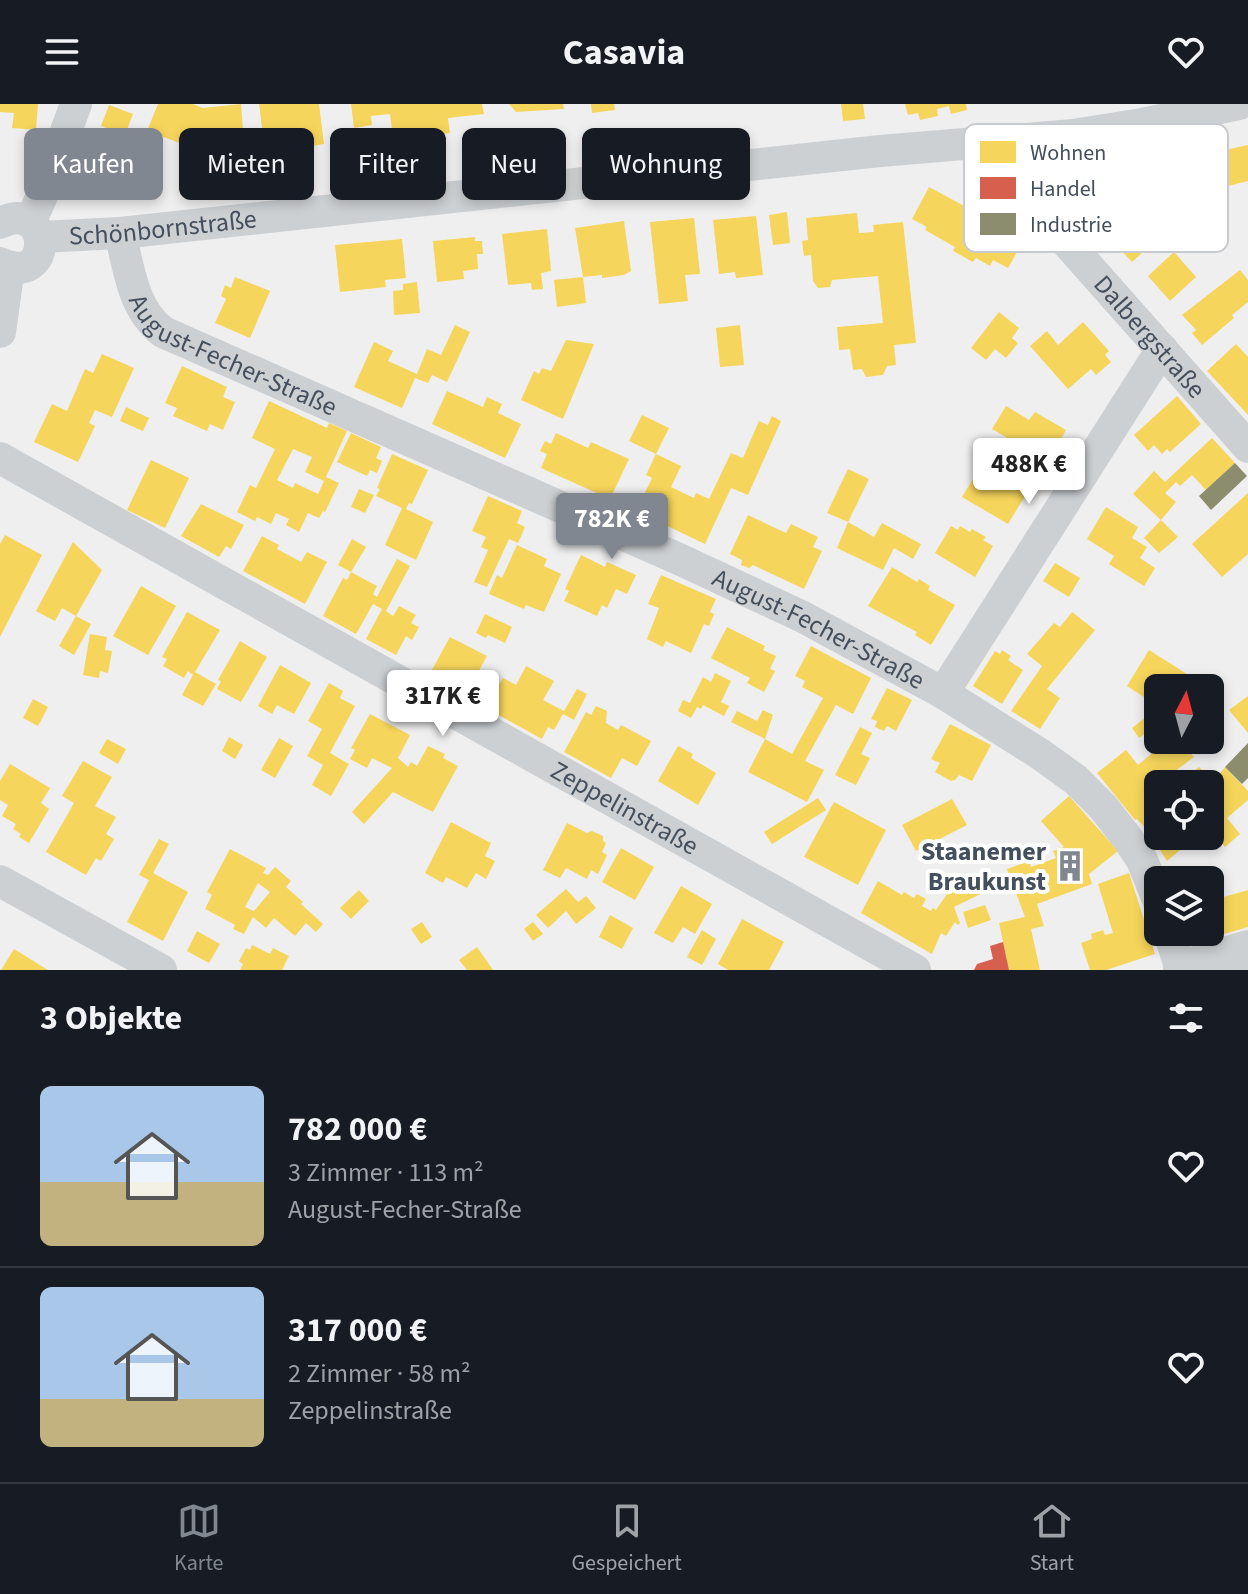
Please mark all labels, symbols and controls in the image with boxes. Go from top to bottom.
text: Casavia [563,27,685,78]
icon: menu [40,30,84,74]
icon: heart [1164,30,1208,74]
legend [964,124,1228,252]
chip: Kaufen [24,128,163,200]
chip: Mieten [179,128,314,200]
chip: Filter [330,128,446,200]
chip: Neu [462,128,566,200]
chip: Wohnung [582,128,750,200]
text: Wohnen [1030,137,1106,169]
text: Handel [1030,173,1096,205]
street label: Schönbornstraße [68,200,258,255]
text: Industrie [1030,209,1112,241]
street label: Dalbergstraße [1085,267,1214,406]
street label: August-Fecher-Straße [119,288,343,425]
pin: 488K € [964,438,1094,506]
text: 488K € [991,445,1067,482]
pin: 782K € [547,493,677,561]
text: 782K € [574,500,650,537]
street label: August-Fecher-Straße [706,559,931,699]
pin: 317K € [378,670,508,738]
north arrow [1144,674,1224,754]
map controls [1144,674,1224,946]
text: 317K € [405,677,481,714]
street label: Zeppelinstraße [544,752,705,864]
button: locate [1144,770,1224,850]
place label: Staanemer Braukunst [921,833,1047,900]
building icon: Staanemer Braukunst [1053,849,1087,883]
button: layers [1144,866,1224,946]
text: 3 Objekte [40,994,182,1043]
icon: filters [1164,996,1208,1040]
text: 782 000 € [288,1105,427,1154]
icon: home [104,1118,200,1214]
icon: heart [1164,1144,1208,1188]
text: 3 Zimmer · 113 m² [288,1154,484,1191]
text: August-Fecher-Straße [288,1191,522,1228]
text: 317 000 € [288,1306,427,1355]
icon: home [104,1319,200,1415]
icon: heart [1164,1345,1208,1389]
text: 2 Zimmer · 58 m² [288,1355,471,1392]
text: Zeppelinstraße [288,1392,452,1429]
tab: Karte [174,1499,223,1579]
tab: Gespeichert [571,1499,682,1579]
tab: Start [1030,1499,1074,1579]

